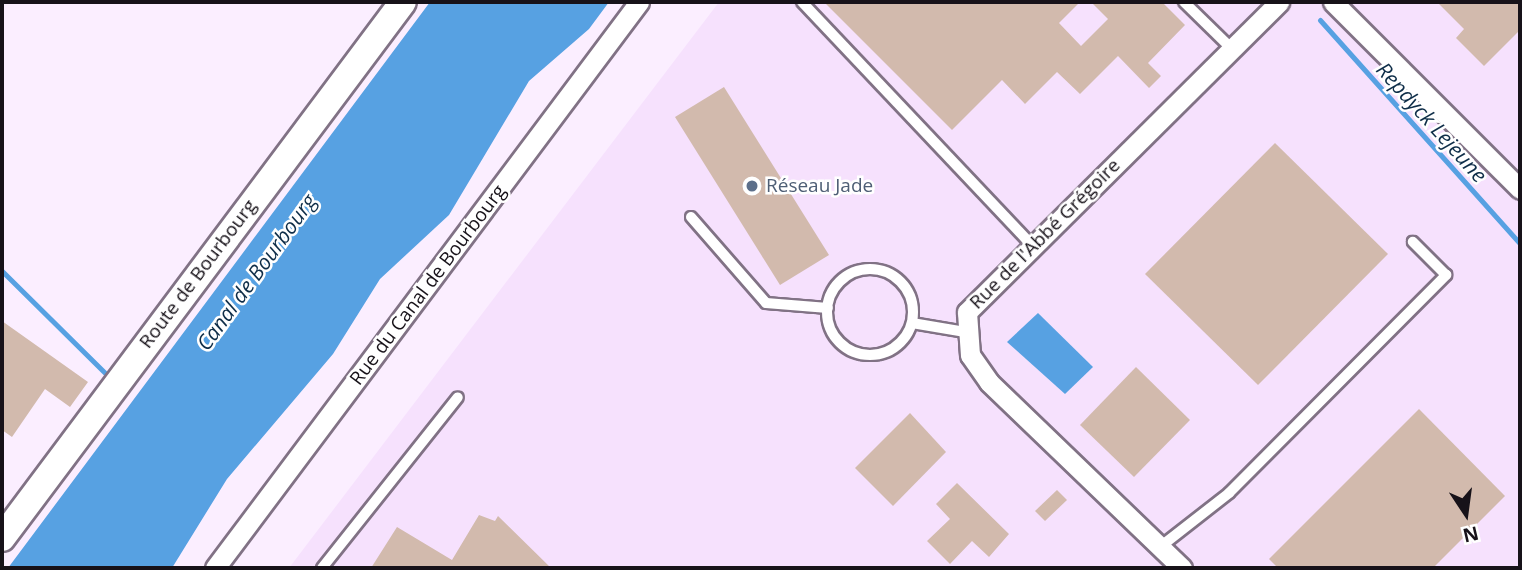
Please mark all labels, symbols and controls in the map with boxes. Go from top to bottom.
water label: Repdyck Lejeune [1372,57,1492,187]
street label: Rue de l'Abbé Grégoire [965,154,1125,314]
place label: Réseau Jade [766,175,873,197]
marker: Réseau Jade [744,178,760,194]
street label: Rue du Canal de Bourbourg [345,180,511,390]
water label: Canal de Bourbourg [191,189,321,355]
street label: Route de Bourbourg [135,195,261,353]
north arrow [1431,479,1501,549]
text: N [1460,520,1481,549]

